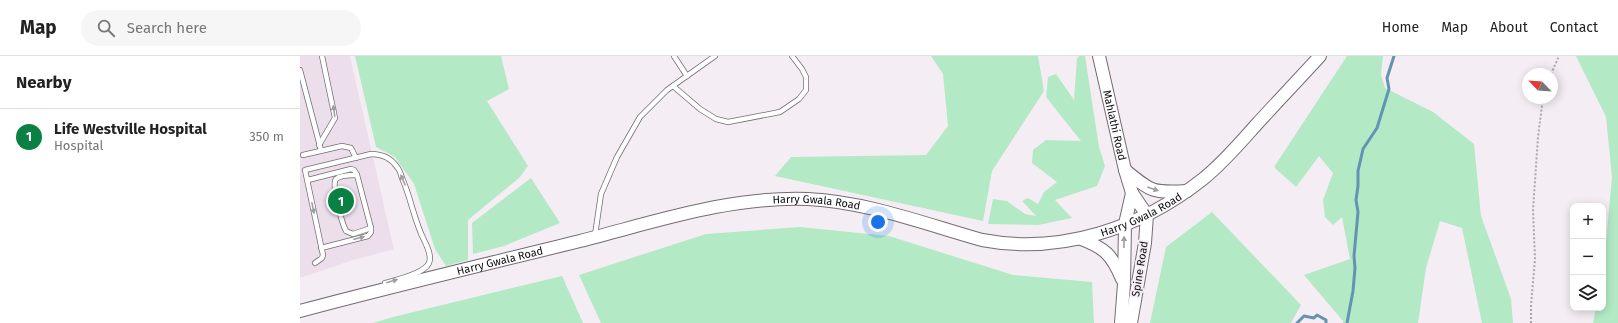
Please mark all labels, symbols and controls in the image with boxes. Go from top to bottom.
search box [81,10,361,46]
text: Map [20,16,57,39]
icon: search [95,17,117,39]
text: Search here [127,19,207,37]
text: Home [1382,19,1419,36]
text: Map [1441,19,1468,36]
text: About [1490,19,1528,36]
text: Contact [1550,19,1598,36]
north arrow [1522,68,1558,104]
text: Nearby [16,72,71,93]
street label: Mahlathi Road [1100,89,1129,162]
one-way arrow [331,104,337,117]
text: Life Westville Hospital [54,120,207,138]
text: 1 [26,129,32,144]
text: 350 m [249,129,284,144]
text: Hospital [54,138,103,153]
one-way arrow [400,175,406,186]
pin: 1 [328,186,354,216]
one-way arrow [1148,187,1160,193]
street label: Harry Gwala Road [1099,190,1184,239]
street label: Harry Gwala Road [772,192,862,212]
one-way arrow [311,202,317,214]
map controls [1570,203,1606,311]
button: + [1570,203,1606,239]
your location [868,212,888,232]
one-way arrow [354,235,366,241]
one-way arrow [1121,235,1127,248]
button: − [1570,239,1606,275]
street label: Spine Road [1129,240,1151,298]
street label: Harry Gwala Road [455,244,544,277]
button: layers [1570,275,1606,311]
one-way arrow [386,278,398,284]

